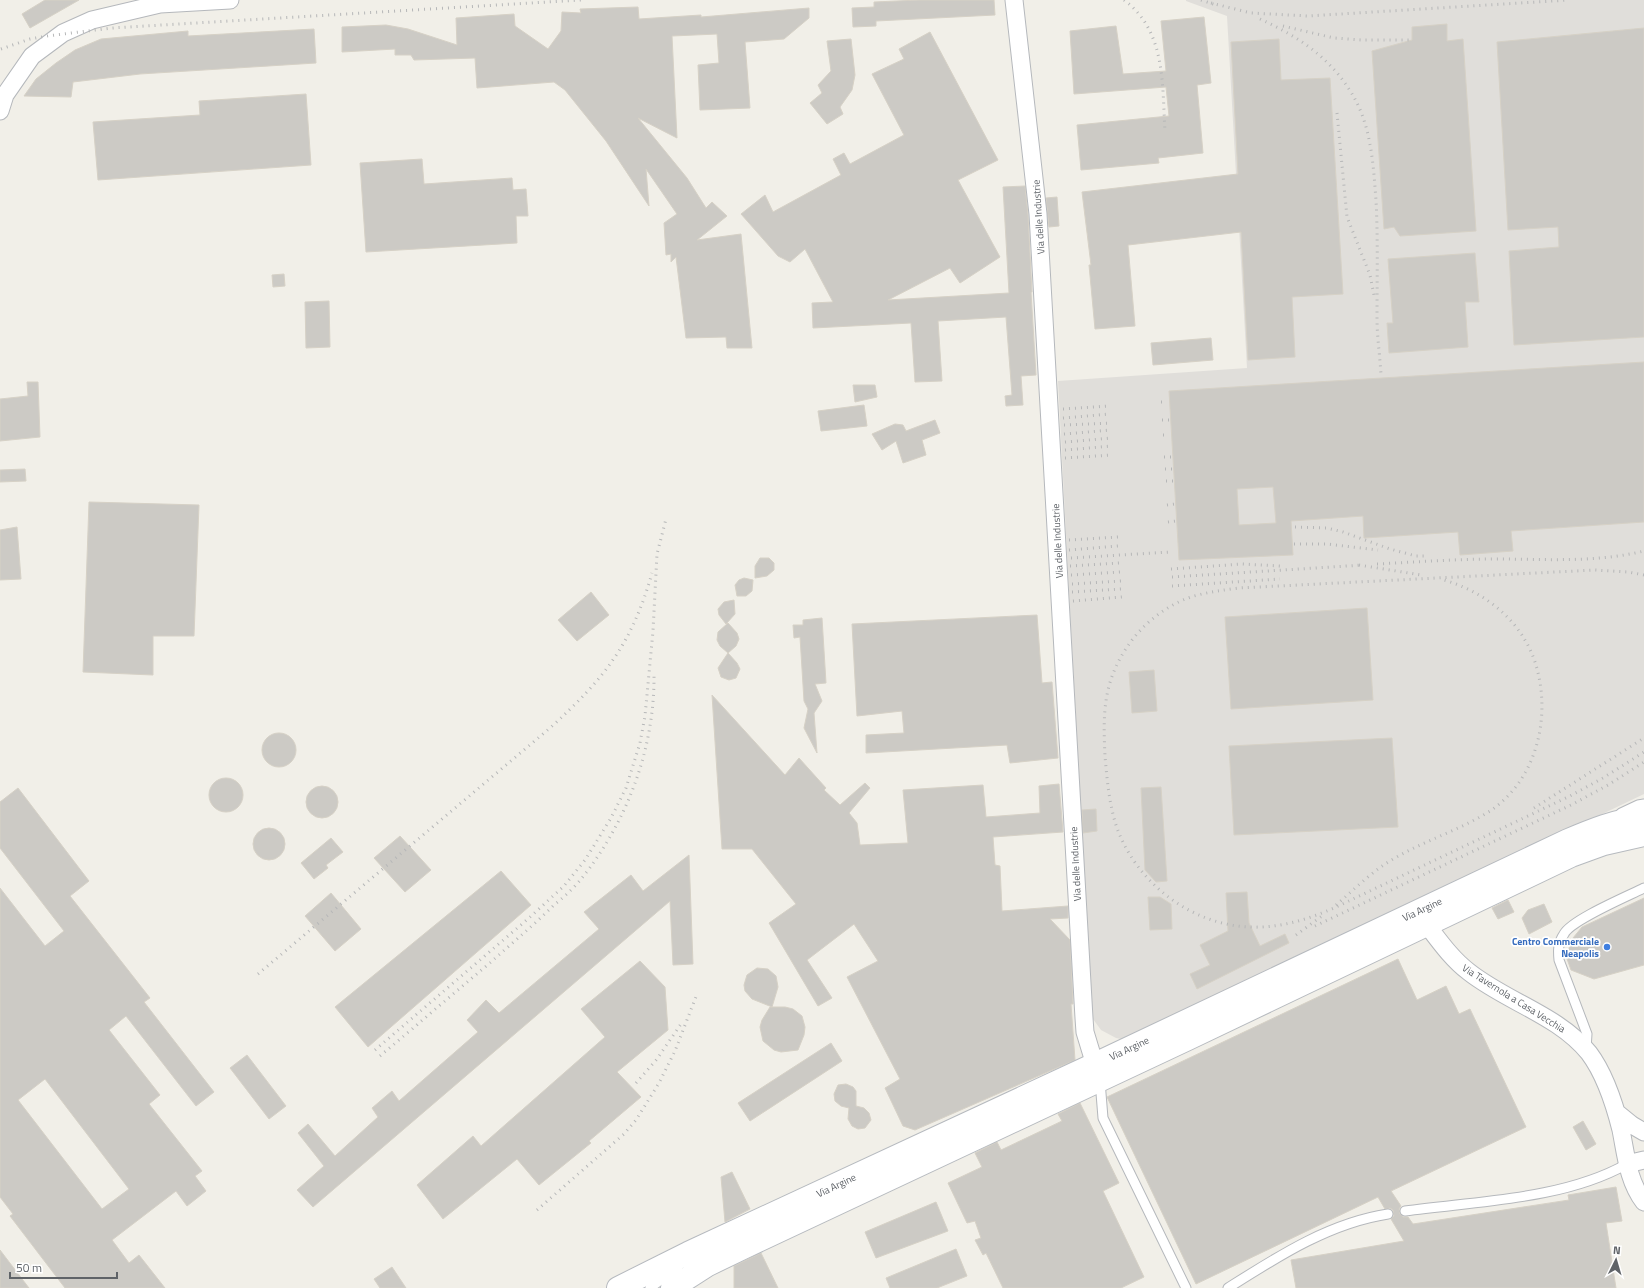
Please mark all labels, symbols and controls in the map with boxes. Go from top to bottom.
street label: Via delle Industrie [1028,179,1049,255]
street label: Via delle Industrie [1048,503,1067,579]
street label: Via delle Industrie [1066,826,1085,902]
street label: Via Argine [1400,894,1445,925]
place label: Centro Commerciale Neapolis [1512,934,1599,961]
marker: Centro Commerciale Neapolis [1602,942,1612,952]
street label: Via Tavernola a Casa Vecchia [1459,960,1568,1036]
street label: Via Argine [1107,1033,1152,1064]
street label: Via Argine [814,1170,859,1201]
north arrow [1596,1240,1636,1280]
text: N [1612,1242,1621,1258]
scale bar [10,1254,117,1280]
text: 50 m [16,1258,42,1277]

